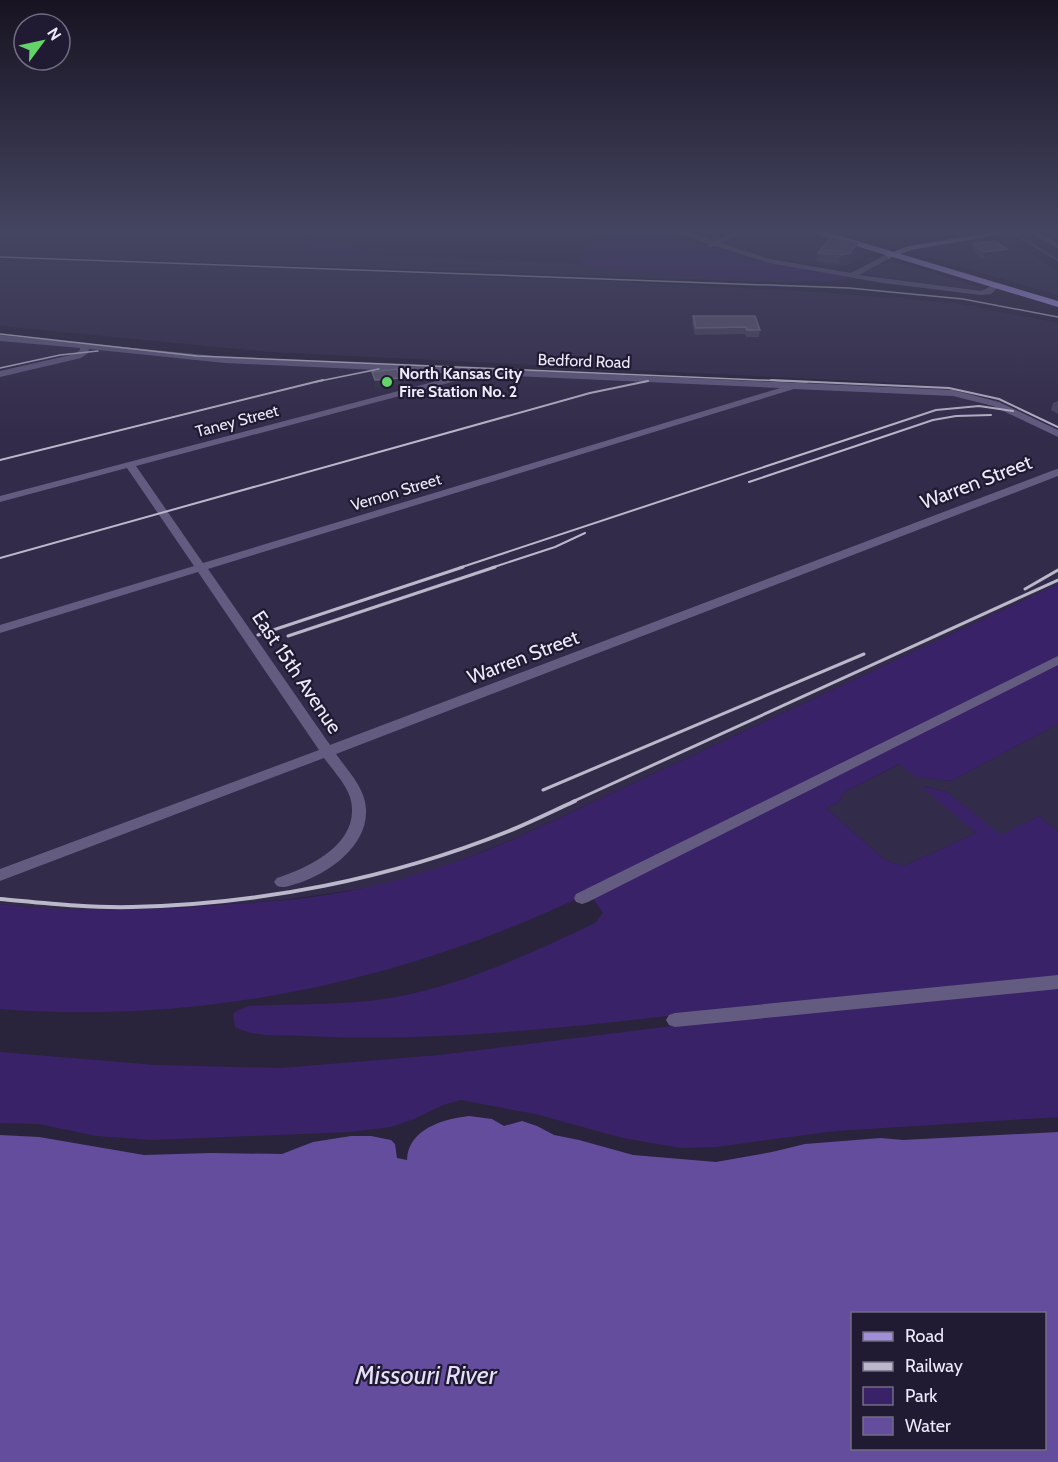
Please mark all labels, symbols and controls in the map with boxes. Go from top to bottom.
north arrow [12,12,72,72]
text: N [43,24,65,44]
street label: Bedford Road [537,350,631,372]
place label: North Kansas City Fire Station No. 2 [399,364,523,401]
marker: North Kansas City Fire Station No. 2 [380,375,394,389]
street label: Taney Street [193,401,281,441]
street label: Warren Street [917,450,1035,514]
street label: Vernon Street [349,469,444,515]
street label: East 15th Avenue [247,606,347,738]
street label: Warren Street [464,625,582,689]
legend [851,1312,1046,1450]
text: Road [905,1325,944,1347]
text: Railway [905,1355,963,1377]
water label: Missouri River [354,1359,498,1391]
text: Park [905,1385,938,1407]
text: Water [905,1415,951,1437]

